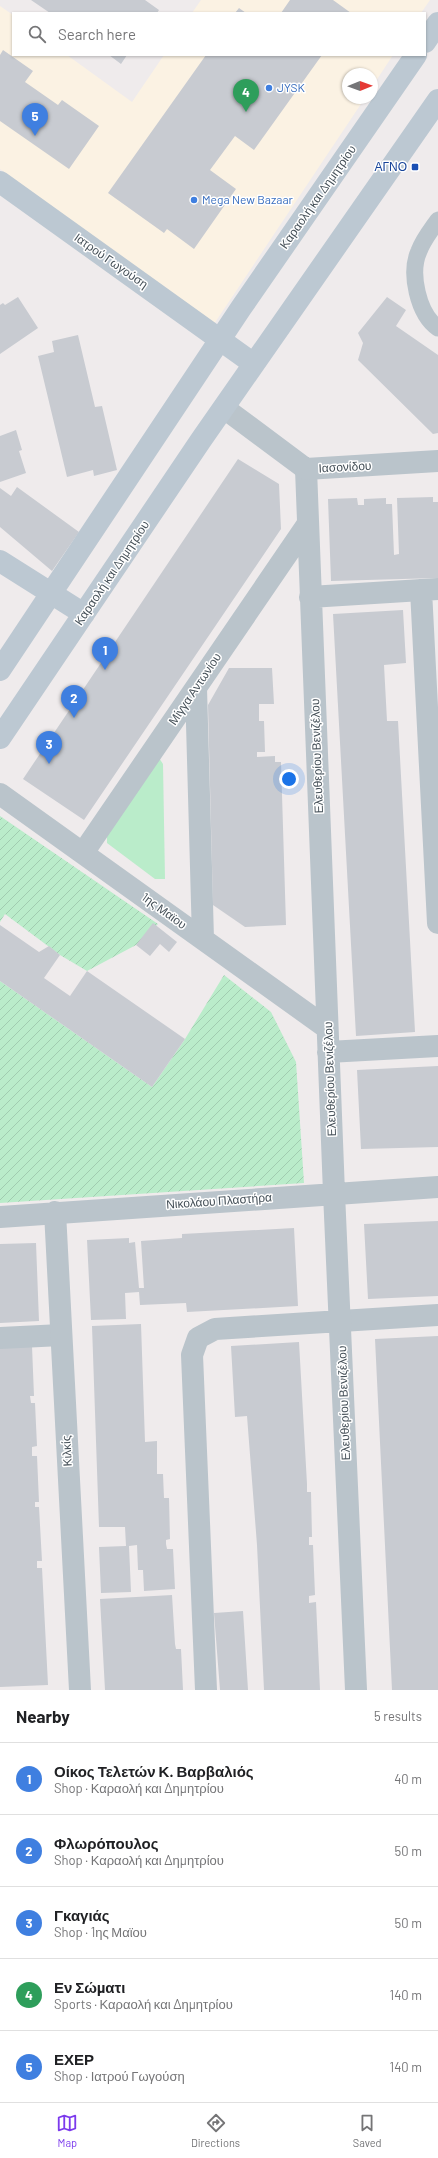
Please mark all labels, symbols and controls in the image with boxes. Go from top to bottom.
search box [12,12,426,56]
icon: search [26,23,48,45]
text: Search here [58,25,136,43]
north arrow [342,68,378,104]
pin: 4 [233,79,259,112]
place label: JYSK [277,80,306,94]
marker: JYSK [264,83,274,93]
pin: 5 [22,103,48,136]
street label: Καραολή και Δημητρίου [276,142,359,251]
place label: ΑΓΝΟ [374,159,407,173]
marker: ΑΓΝΟ [410,162,420,172]
place label: Mega New Bazaar [202,192,294,206]
marker: Mega New Bazaar [189,195,199,205]
street label: Ιατρού Γωγούση [71,230,151,292]
street label: Ιασονίδου [318,458,372,474]
street label: Καραολή και Δημητρίου [71,518,152,628]
pin: 1 [92,637,118,670]
street label: Μίγγα Αντωνίου [165,650,224,728]
pin: 2 [61,685,87,718]
street label: Ελευθερίου Βενιζέλου [307,698,326,814]
pin: 3 [36,731,62,764]
your location [279,769,299,789]
street label: 1ης Μαϊου [139,889,190,932]
street label: Ελευθερίου Βενιζέλου [320,1021,339,1137]
street label: Νικολάου Πλαστήρα [166,1189,272,1212]
street label: Ελευθερίου Βενιζέλου [334,1345,353,1461]
street label: Κιλκίς [58,1435,75,1467]
text: Nearby [16,1706,70,1726]
text: 5 results [374,1708,422,1724]
text: Οίκος Τελετών Κ. Βαρβαλιός [54,1762,254,1780]
text: 1 [27,1771,31,1787]
text: 40 m [394,1771,422,1787]
text: Shop · Καραολή και Δημητρίου [54,1780,224,1796]
text: Φλωρόπουλος [54,1834,159,1852]
text: 2 [25,1843,33,1859]
text: 50 m [395,1843,422,1859]
text: Shop · Καραολή και Δημητρίου [54,1852,224,1868]
text: Γκαγιάς [54,1906,110,1924]
text: 3 [25,1915,33,1931]
text: 50 m [395,1915,422,1931]
text: Shop · 1ης Μαϊου [54,1924,147,1940]
text: Εν Σώματι [54,1978,125,1996]
text: 4 [25,1987,33,2003]
text: 140 m [390,1987,422,2003]
text: Sports · Καραολή και Δημητρίου [54,1996,233,2012]
text: ΕΧΕΡ [54,2050,94,2068]
text: 5 [25,2059,33,2075]
text: 140 m [390,2059,422,2075]
text: Shop · Ιατρού Γωγούση [54,2068,185,2084]
tab: Map [56,2112,78,2149]
tab: Directions [191,2112,240,2149]
tab: Saved [353,2112,382,2149]

